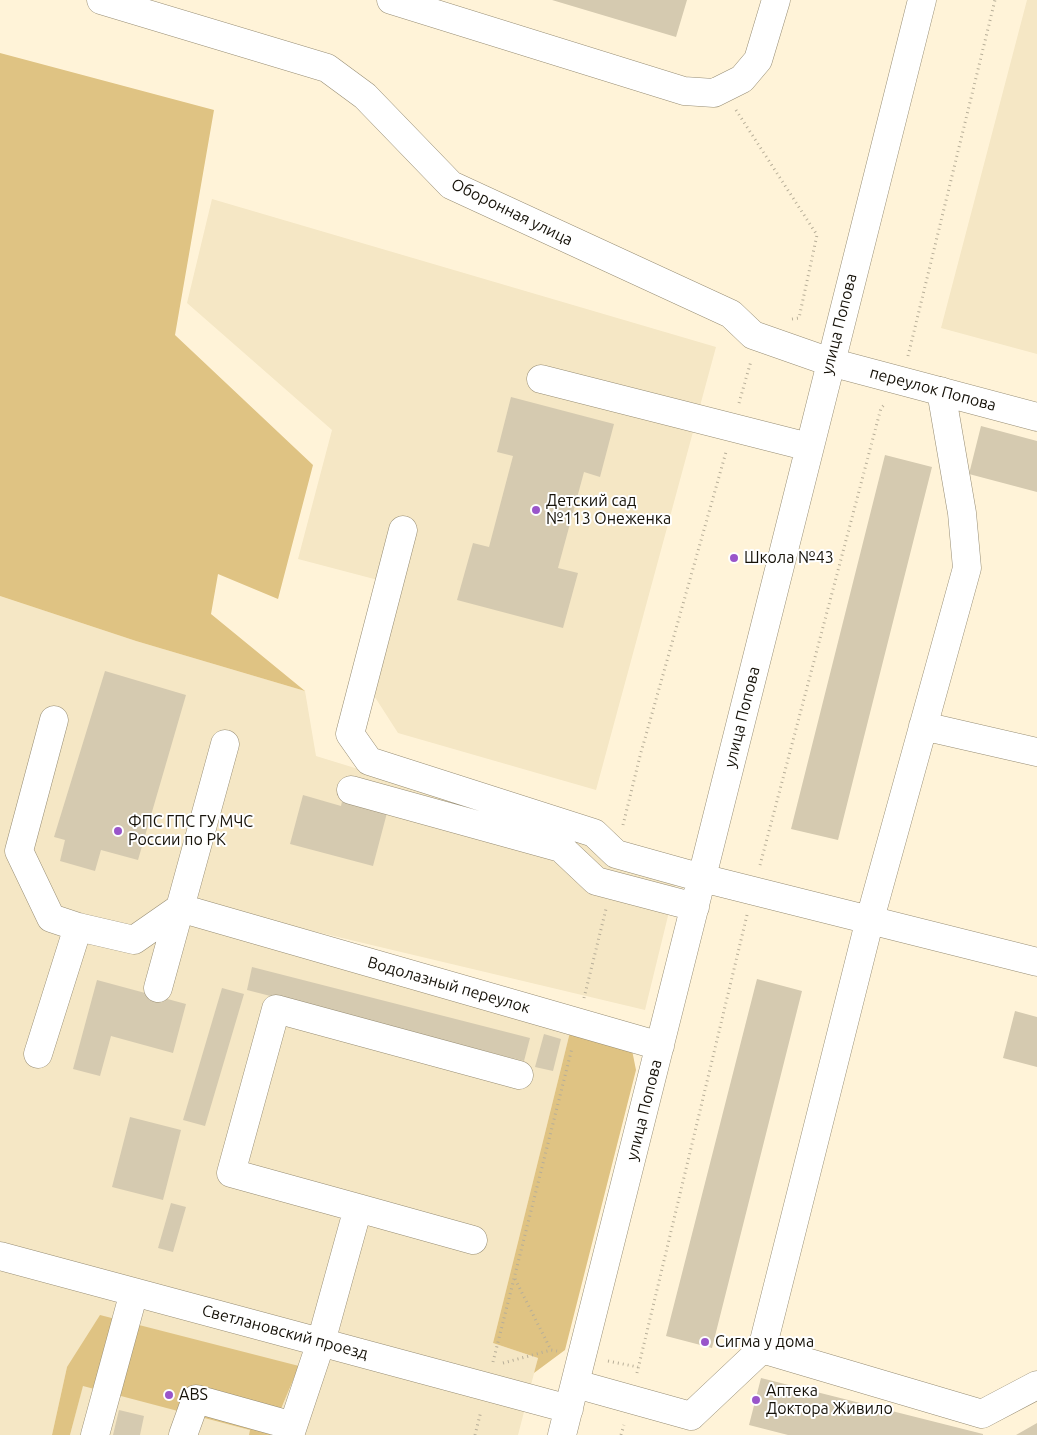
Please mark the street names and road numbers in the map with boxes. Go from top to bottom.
street label: Оборонная улица [448,174,576,250]
street label: улица Попова [817,271,861,377]
street label: переулок Попова [868,363,998,415]
street label: улица Попова [720,664,764,770]
street label: Водолазный переулок [365,953,533,1017]
street label: улица Попова [622,1057,666,1163]
street label: Светлановский проезд [200,1301,370,1363]

